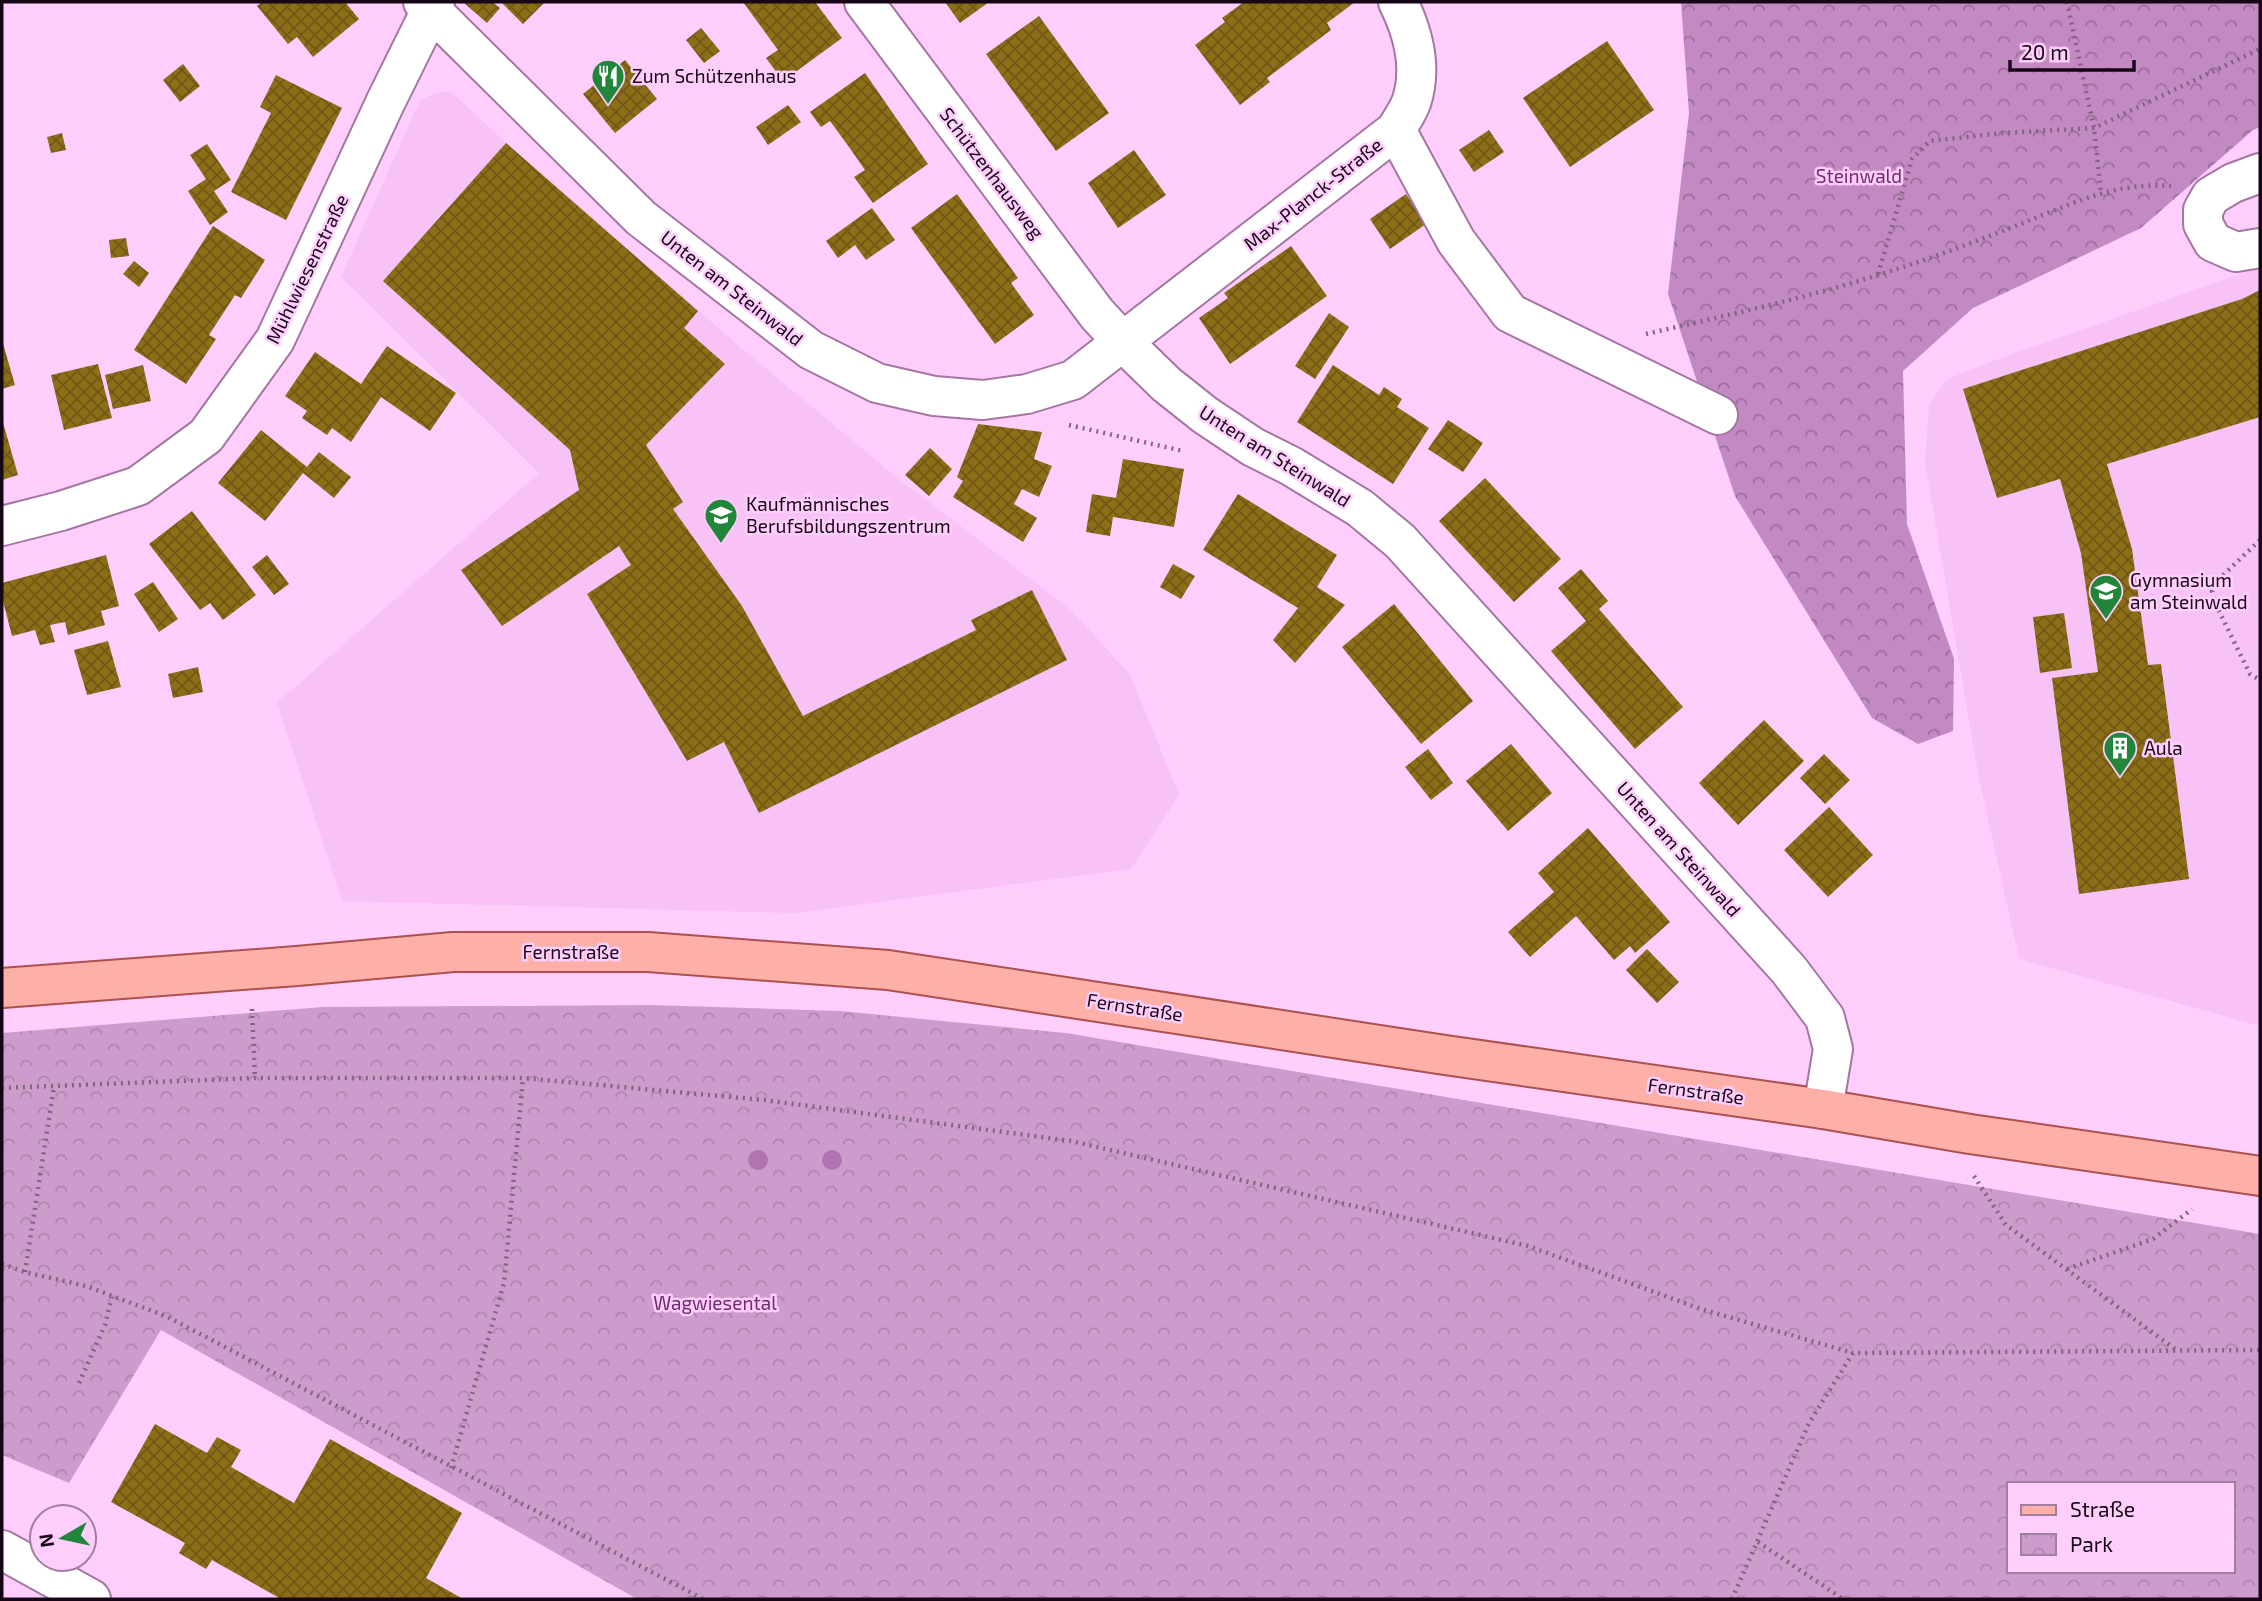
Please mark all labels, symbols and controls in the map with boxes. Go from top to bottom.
scale bar [2010,28,2134,72]
text: 20 m [2021,39,2069,64]
restaurant icon: Zum Schützenhaus [589,57,627,106]
place label: Zum Schützenhaus [632,64,796,87]
street label: Schützenhausweg [936,103,1049,243]
street label: Max-Planck-Straße [1239,132,1386,255]
park label: Steinwald [1816,164,1902,187]
street label: Mühlwiesenstraße [260,190,353,347]
street label: Unten am Steinwald [657,225,808,350]
street label: Unten am Steinwald [1195,400,1355,511]
place label: Kaufmännisches Berufsbildungszentrum [746,492,951,537]
school or university icon: Kaufmännisches Berufsbildungszentrum [702,496,740,545]
place label: Gymnasium am Steinwald [2130,568,2248,613]
school or university icon: Gymnasium am Steinwald [2087,572,2125,621]
building icon: Aula [2101,729,2139,778]
place label: Aula [2144,736,2183,759]
street label: Unten am Steinwald [1613,776,1746,921]
street label: Fernstraße [523,940,619,963]
street label: Fernstraße [1085,988,1185,1025]
street label: Fernstraße [1647,1072,1746,1109]
park label: Wagwiesental [653,1291,777,1314]
legend [2007,1482,2234,1573]
text: Straße [2070,1496,2135,1521]
north arrow [28,1503,98,1573]
text: Park [2070,1531,2113,1556]
text: N [33,1532,58,1549]

